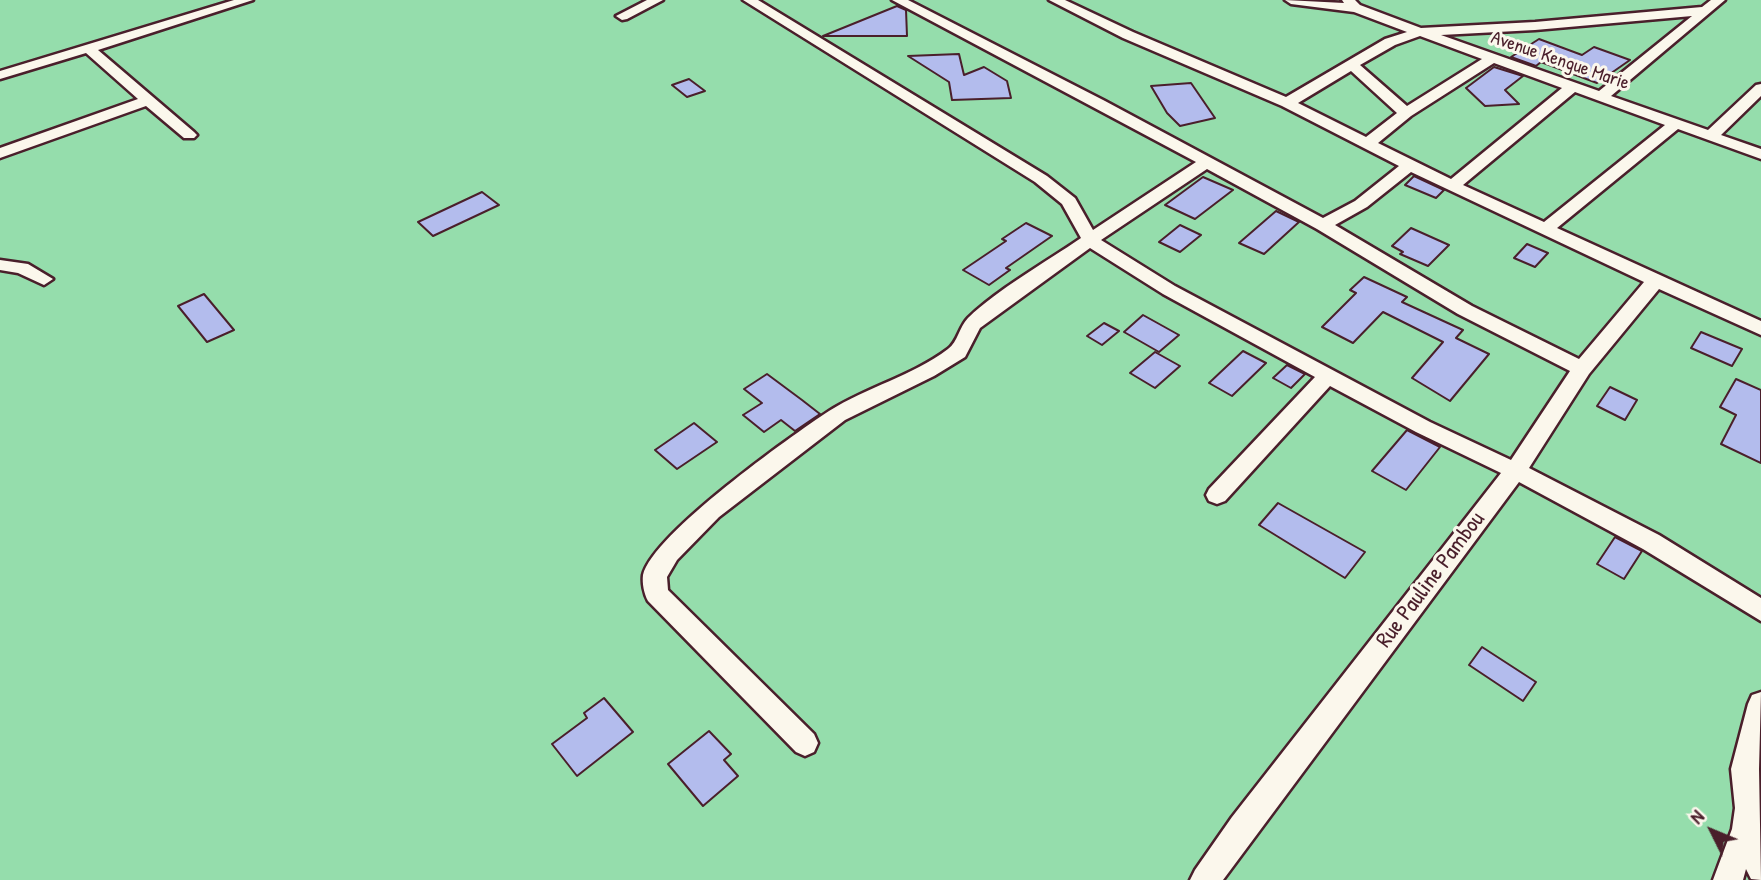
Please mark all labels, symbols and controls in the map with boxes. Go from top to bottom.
street label: Avenue Kengue Marie [1488,27,1632,95]
street label: Rue Pauline Pambou [1371,507,1491,653]
north arrow [1677,796,1747,866]
text: N [1684,804,1710,829]

